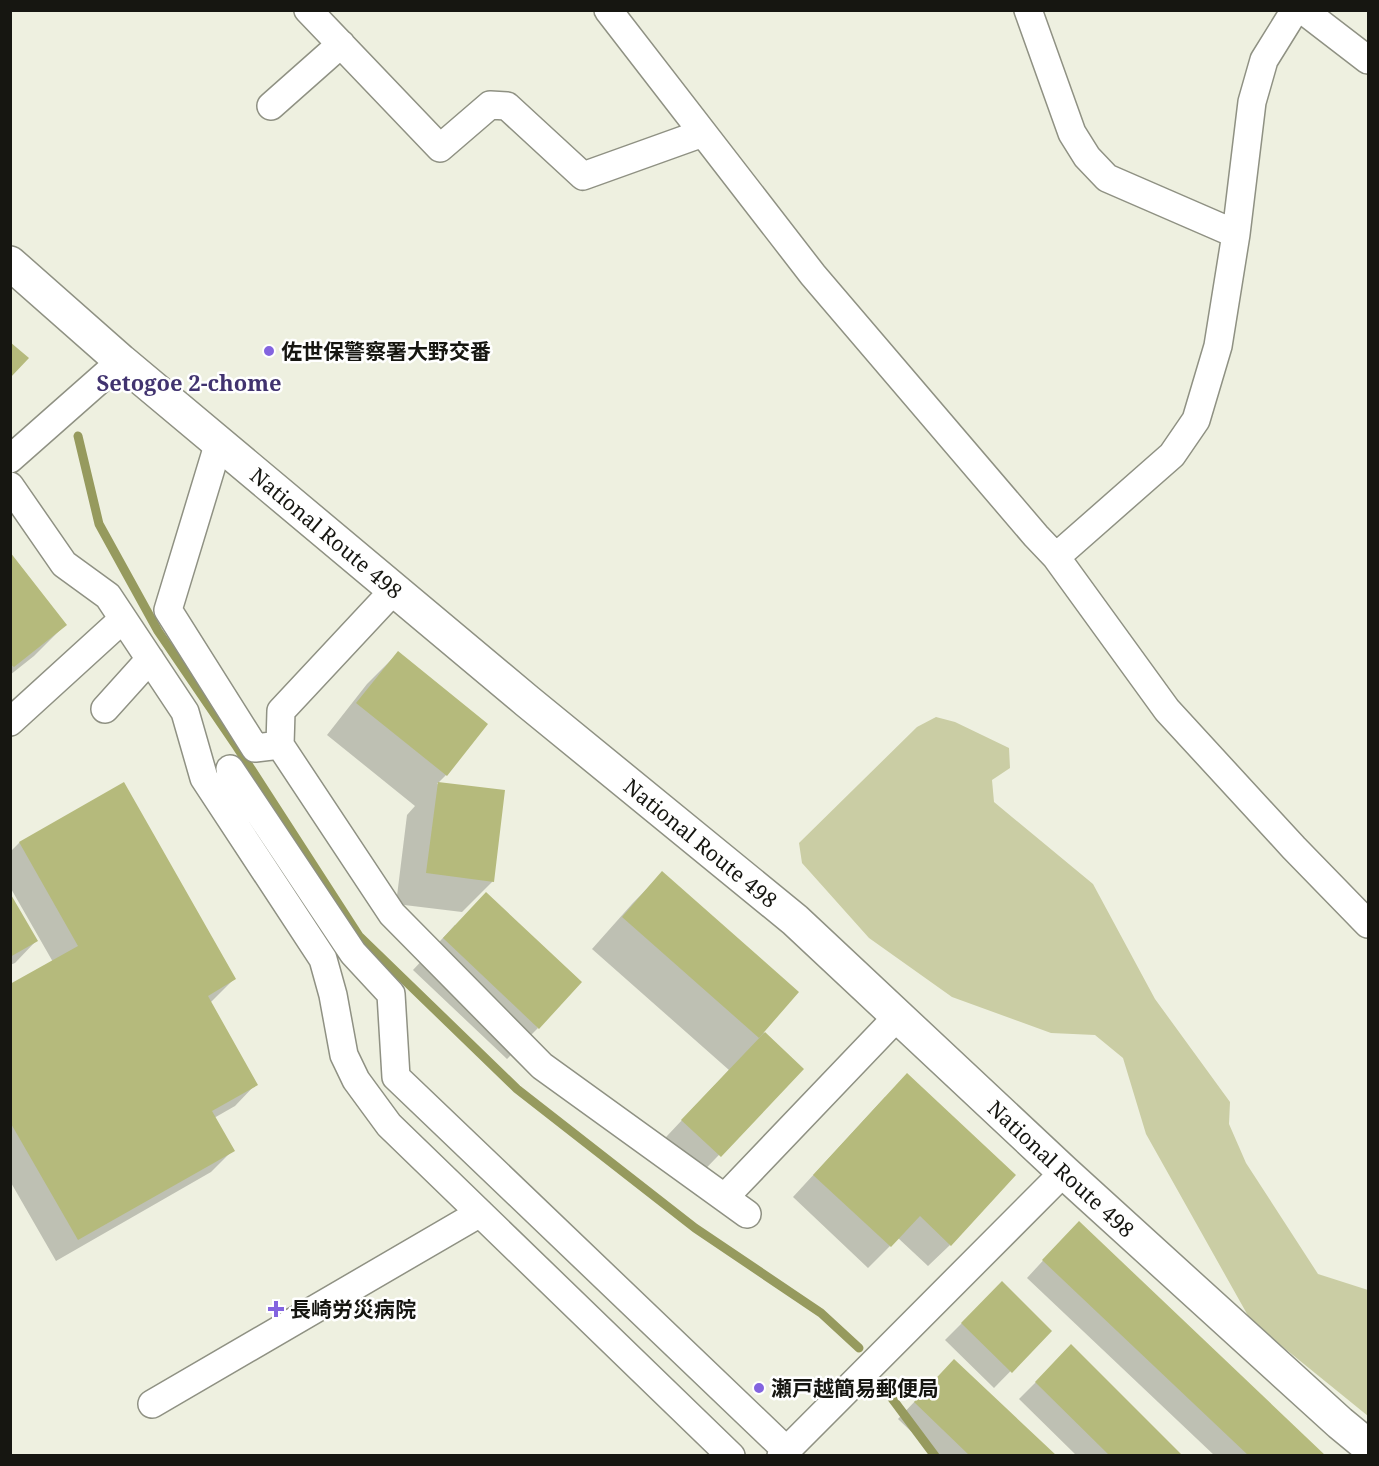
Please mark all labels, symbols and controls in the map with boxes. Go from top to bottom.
place label: 佐世保警察署大野交番 [281,337,491,365]
marker: 佐世保警察署大野交番 [262,344,276,358]
district label: Setogoe 2-chome [96,367,282,397]
street label: National Route 498 [245,461,408,605]
street label: National Route 498 [618,772,783,914]
street label: National Route 498 [982,1094,1141,1243]
place label: 長崎労災病院 [290,1295,416,1323]
marker: 長崎労災病院 [267,1300,285,1318]
place label: 瀬戸越簡易郵便局 [771,1374,939,1402]
marker: 瀬戸越簡易郵便局 [752,1381,766,1395]

